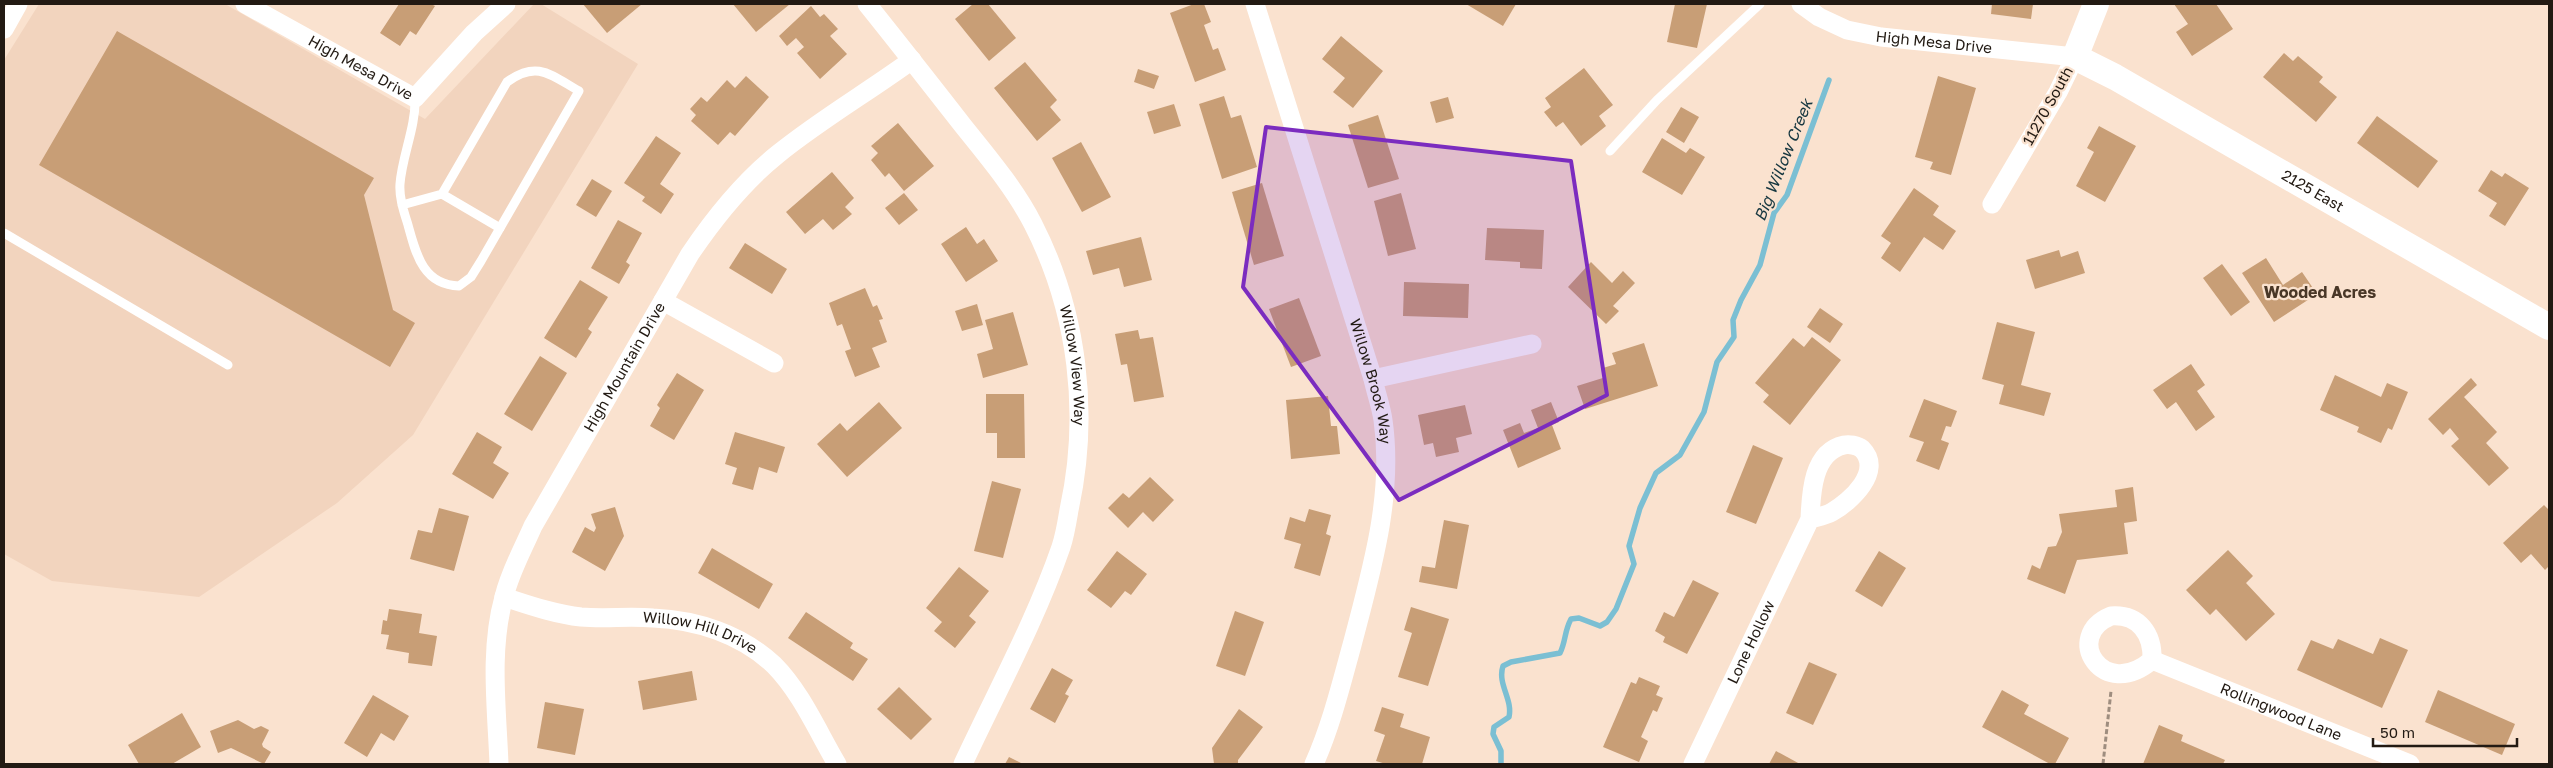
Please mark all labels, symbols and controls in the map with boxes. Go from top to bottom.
street label: High Mesa Drive [1875,27,1993,56]
street label: High Mesa Drive [306,31,417,103]
street label: 11270 South [2018,63,2076,148]
water label: Big Willow Creek [1749,94,1817,224]
street label: 2125 East [2279,165,2348,215]
district label: Wooded Acres [2264,282,2376,302]
street label: High Mountain Drive [579,299,668,435]
street label: Willow View Way [1057,303,1089,426]
street label: Willow Brook Way [1347,316,1395,445]
street label: Lone Hollow [1723,597,1778,686]
street label: Willow Hill Drive [642,607,761,657]
street label: Rollingwood Lane [2218,679,2345,744]
scale bar [2373,716,2517,748]
text: 50 m [2380,723,2415,741]

